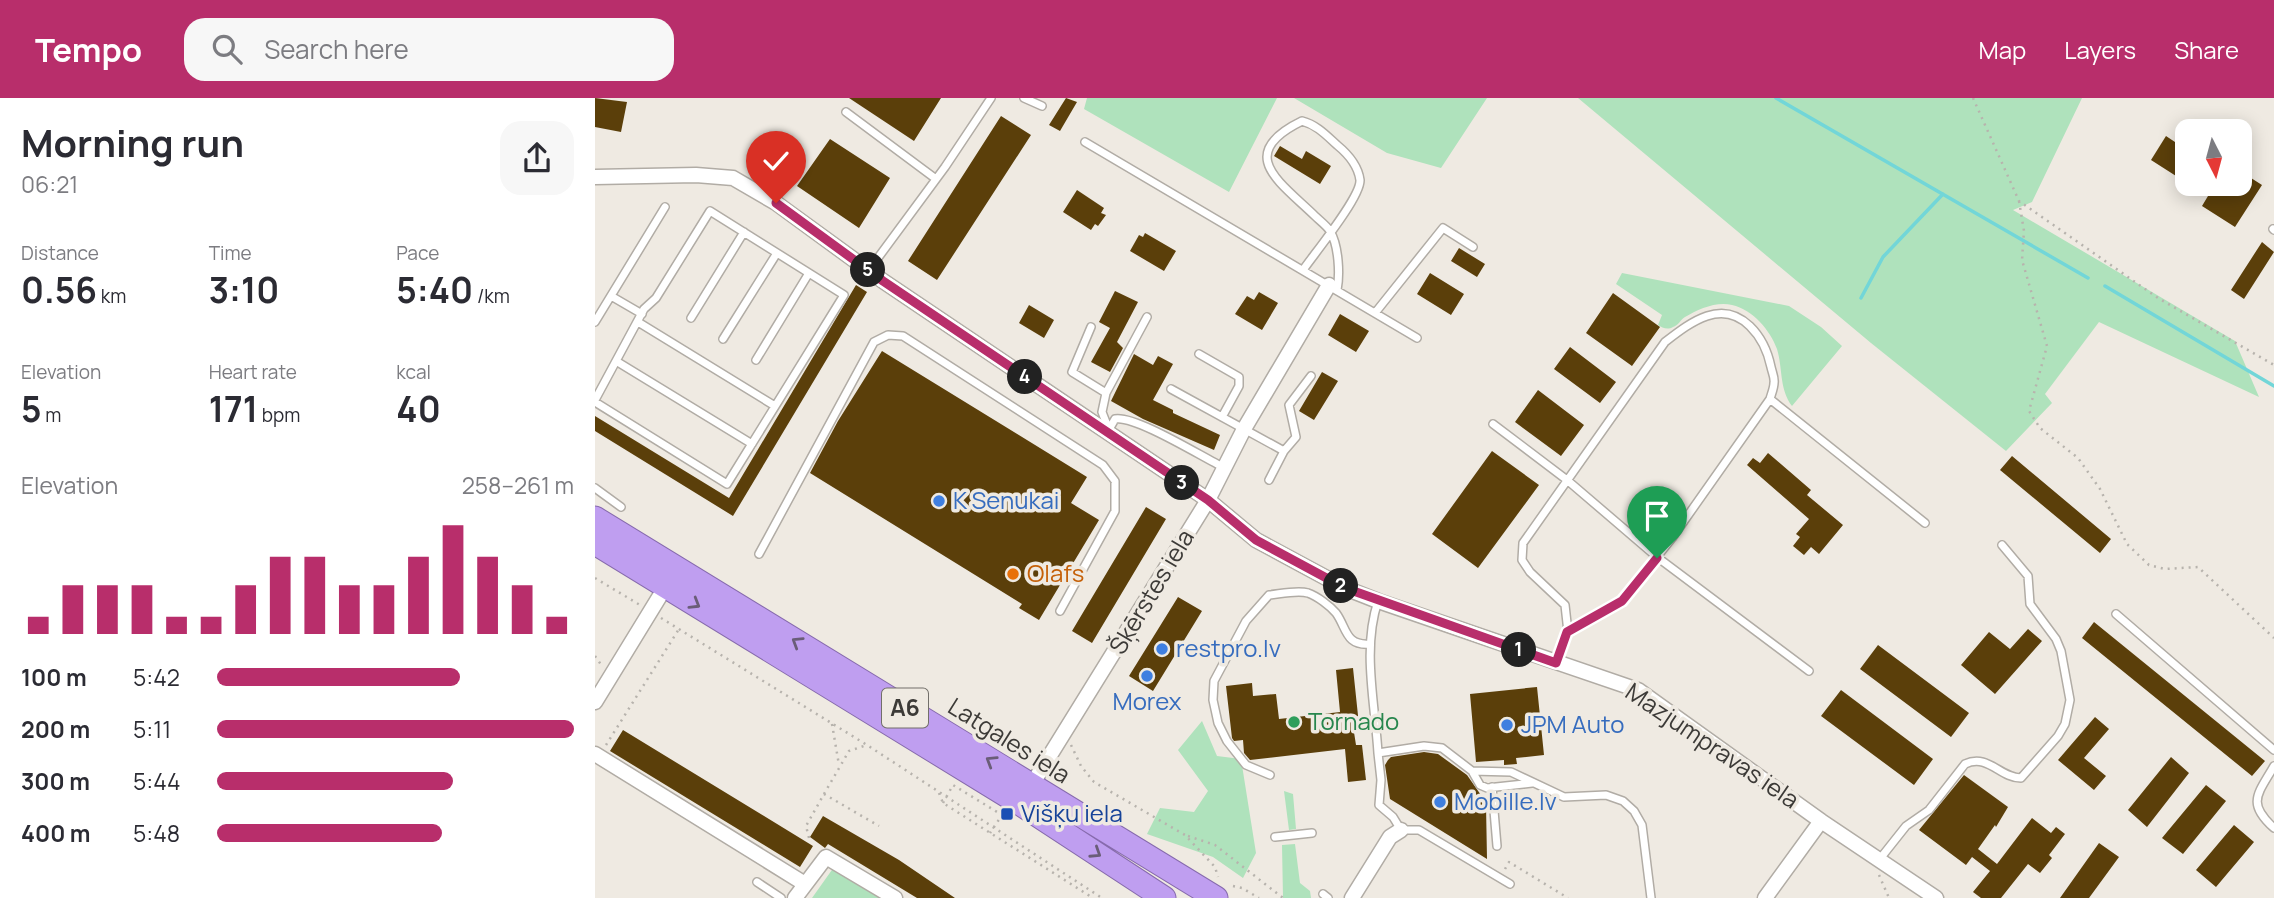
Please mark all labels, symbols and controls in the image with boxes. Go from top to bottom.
search box [184,18,674,81]
text: Tempo [35,27,142,72]
icon: search [208,30,246,68]
text: Search here [264,31,409,67]
text: Map [1979,33,2026,66]
text: Layers [2064,33,2136,66]
text: Share [2174,33,2239,66]
text: Morning run [21,116,244,168]
north arrow [2175,119,2252,196]
map controls [2175,119,2252,196]
button: share [500,121,574,195]
pin [746,131,806,203]
icon: check [757,142,795,180]
text: 06:21 [21,168,78,200]
text: Distance [21,240,99,266]
text: Time [209,240,252,266]
text: Pace [396,240,439,266]
pin: 5 [851,252,885,288]
text: 5 [862,256,873,282]
text: 0.56 [21,266,97,314]
text: 3:10 [209,266,279,314]
text: 5:40 [396,266,473,314]
text: km [97,283,126,309]
text: /km [473,283,510,309]
text: Elevation [21,359,101,385]
text: Heart rate [209,359,297,385]
text: kcal [396,359,431,385]
pin: 4 [1007,360,1043,394]
text: 4 [1019,363,1030,389]
text: 5 [21,385,42,433]
text: 171 [209,385,258,433]
text: 40 [396,385,441,433]
text: m [42,402,61,428]
text: bpm [258,402,300,428]
pin: 3 [1165,466,1199,500]
text: Elevation [21,469,118,501]
text: 258–261 m [462,469,574,501]
text: 3 [1176,469,1187,495]
place label: K Senukai [953,483,1059,516]
pin [1627,486,1687,558]
marker: K Senukai [931,493,947,509]
icon: arrive [1638,497,1676,535]
street label: Šķērstes iela [1100,523,1201,660]
place label: Olafs [1027,556,1084,589]
marker: Olafs [1005,566,1021,582]
pin: 2 [1323,568,1359,603]
text: 2 [1335,572,1346,598]
one-way arrow [687,595,700,608]
place label: restpro.lv [1176,631,1281,664]
pin: 1 [1501,632,1537,668]
text: 1 [1514,636,1523,662]
one-way arrow [791,637,804,650]
marker: restpro.lv [1154,641,1170,657]
text: 100 m [21,661,87,693]
text: 5:42 [133,661,180,693]
marker: Morex [1139,668,1155,684]
street label: Mazjumpravas iela [1620,674,1806,815]
place label: Morex [1113,684,1182,717]
road number: A6 [882,688,928,728]
street label: Latgales iela [942,689,1077,790]
place label: Tornado [1308,704,1399,737]
place label: JPM Auto [1521,707,1624,740]
text: 200 m [21,713,90,745]
text: 5:11 [133,713,171,745]
marker: Tornado [1286,714,1302,730]
marker: JPM Auto [1499,717,1515,733]
one-way arrow [985,756,998,769]
text: 300 m [21,765,90,797]
text: 5:44 [133,765,181,797]
place label: Mobille.lv [1454,784,1557,817]
marker: Mobille.lv [1432,794,1448,810]
place label: Višķu iela [1021,796,1123,829]
marker: Višķu iela [999,806,1015,822]
text: 400 m [21,817,91,849]
text: 5:48 [133,817,180,849]
one-way arrow [1088,845,1101,858]

